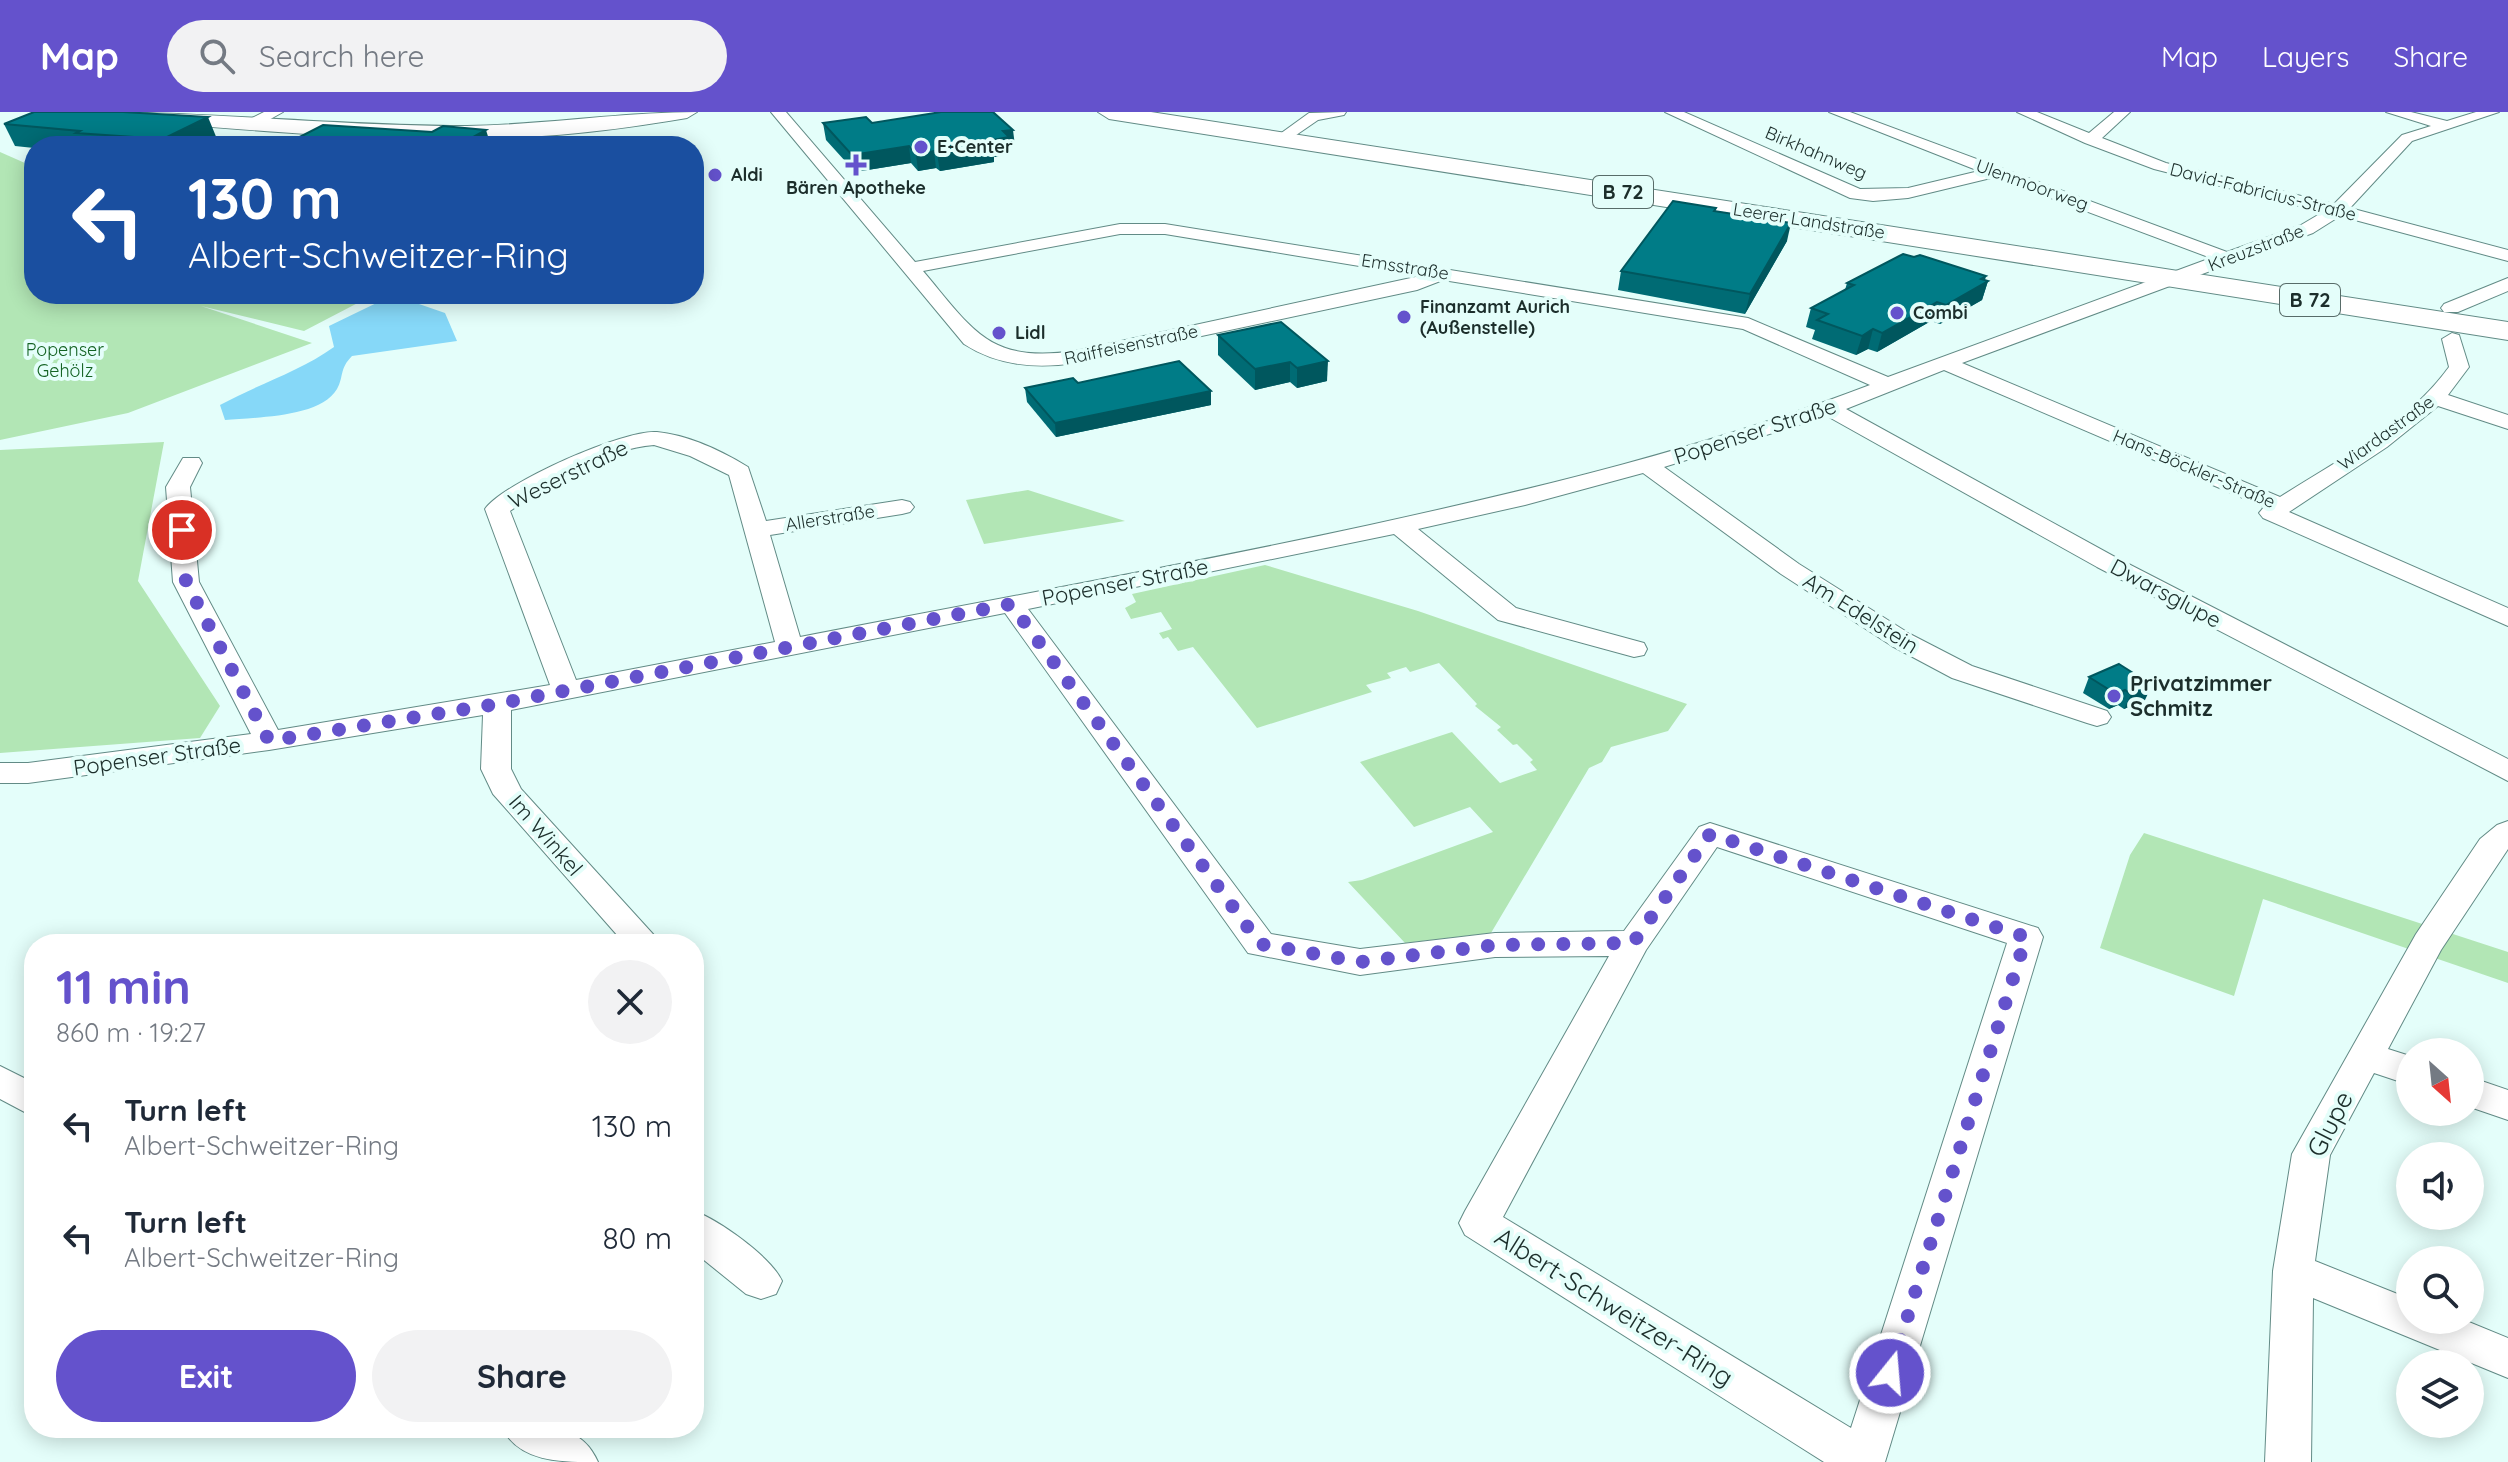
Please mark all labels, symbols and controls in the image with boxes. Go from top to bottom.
search box [167,20,727,92]
text: Map [40,32,119,80]
icon: search [195,34,239,78]
text: Search here [259,37,424,75]
text: Map [2161,39,2218,74]
text: Layers [2262,39,2349,74]
text: Share [2393,39,2468,74]
street label: Birkhahnweg [1762,121,1871,184]
place label: E-Center [937,135,1013,158]
marker: E-Center [912,138,930,156]
street label: Ulenmoorweg [1973,154,2092,216]
marker: Bären Apotheke [847,156,865,174]
street label: David-Fabricius-Straße [2168,157,2359,226]
text: 130 m [188,163,342,233]
place label: Aldi [731,163,763,186]
marker: Aldi [706,166,724,184]
icon: left [56,168,160,272]
place label: Bären Apotheke [786,176,926,199]
road number: B 72 [1593,176,1653,208]
street label: Leerer Landstraße [1731,197,1887,244]
street label: Kreuzstraße [2205,219,2307,276]
text: Albert-Schweitzer-Ring [188,232,569,277]
street label: Emsstraße [1360,248,1450,285]
road number: B 72 [2280,284,2340,316]
place label: Finanzamt Aurich (Außenstelle) [1420,295,1570,339]
place label: Combi [1913,301,1968,324]
marker: Combi [1888,304,1906,322]
marker: Finanzamt Aurich (Außenstelle) [1395,308,1413,326]
street label: Raiffeisenstraße [1062,319,1200,370]
place label: Lidl [1015,321,1046,344]
marker: Lidl [990,324,1008,342]
park label: Popenser Gehölz [26,338,104,382]
street label: Wiardastraße [2333,390,2438,475]
street label: Popenser Straße [1670,392,1840,470]
street label: Hans-Böckler-Straße [2110,424,2279,513]
street label: Weserstraße [504,433,632,515]
pin [148,496,216,564]
street label: Allerstraße [784,499,876,536]
icon: arrive [160,508,204,552]
street label: Popenser Straße [1039,552,1211,612]
street label: Dwarsglupe [2106,552,2226,634]
street label: Am Edelstein [1798,566,1924,660]
place label: Privatzimmer Schmitz [2130,669,2273,722]
marker: Privatzimmer Schmitz [2105,687,2123,705]
street label: Popenser Straße [71,730,243,782]
street label: Im Winkel [503,788,589,882]
text: 11 min [56,956,191,1016]
button: close [588,960,672,1044]
text: 860 m · 19:27 [56,1016,206,1049]
north arrow [2396,1038,2484,1126]
map controls [2396,1038,2484,1438]
street label: Glupe [2299,1085,2360,1162]
text: Turn left [124,1091,247,1129]
icon: left [56,1104,100,1148]
text: 130 m [592,1107,672,1145]
text: Albert-Schweitzer-Ring [124,1129,399,1162]
button: sound [2396,1142,2484,1230]
text: Turn left [124,1203,247,1241]
icon: left [56,1216,100,1260]
text: 80 m [602,1219,672,1257]
street label: Albert-Schweitzer-Ring [1489,1220,1740,1393]
text: Albert-Schweitzer-Ring [124,1241,399,1274]
button: search [2396,1246,2484,1334]
button: Exit [56,1330,356,1422]
button: Share [372,1330,672,1422]
position arrow [1848,1331,1932,1415]
button: layers [2396,1350,2484,1438]

